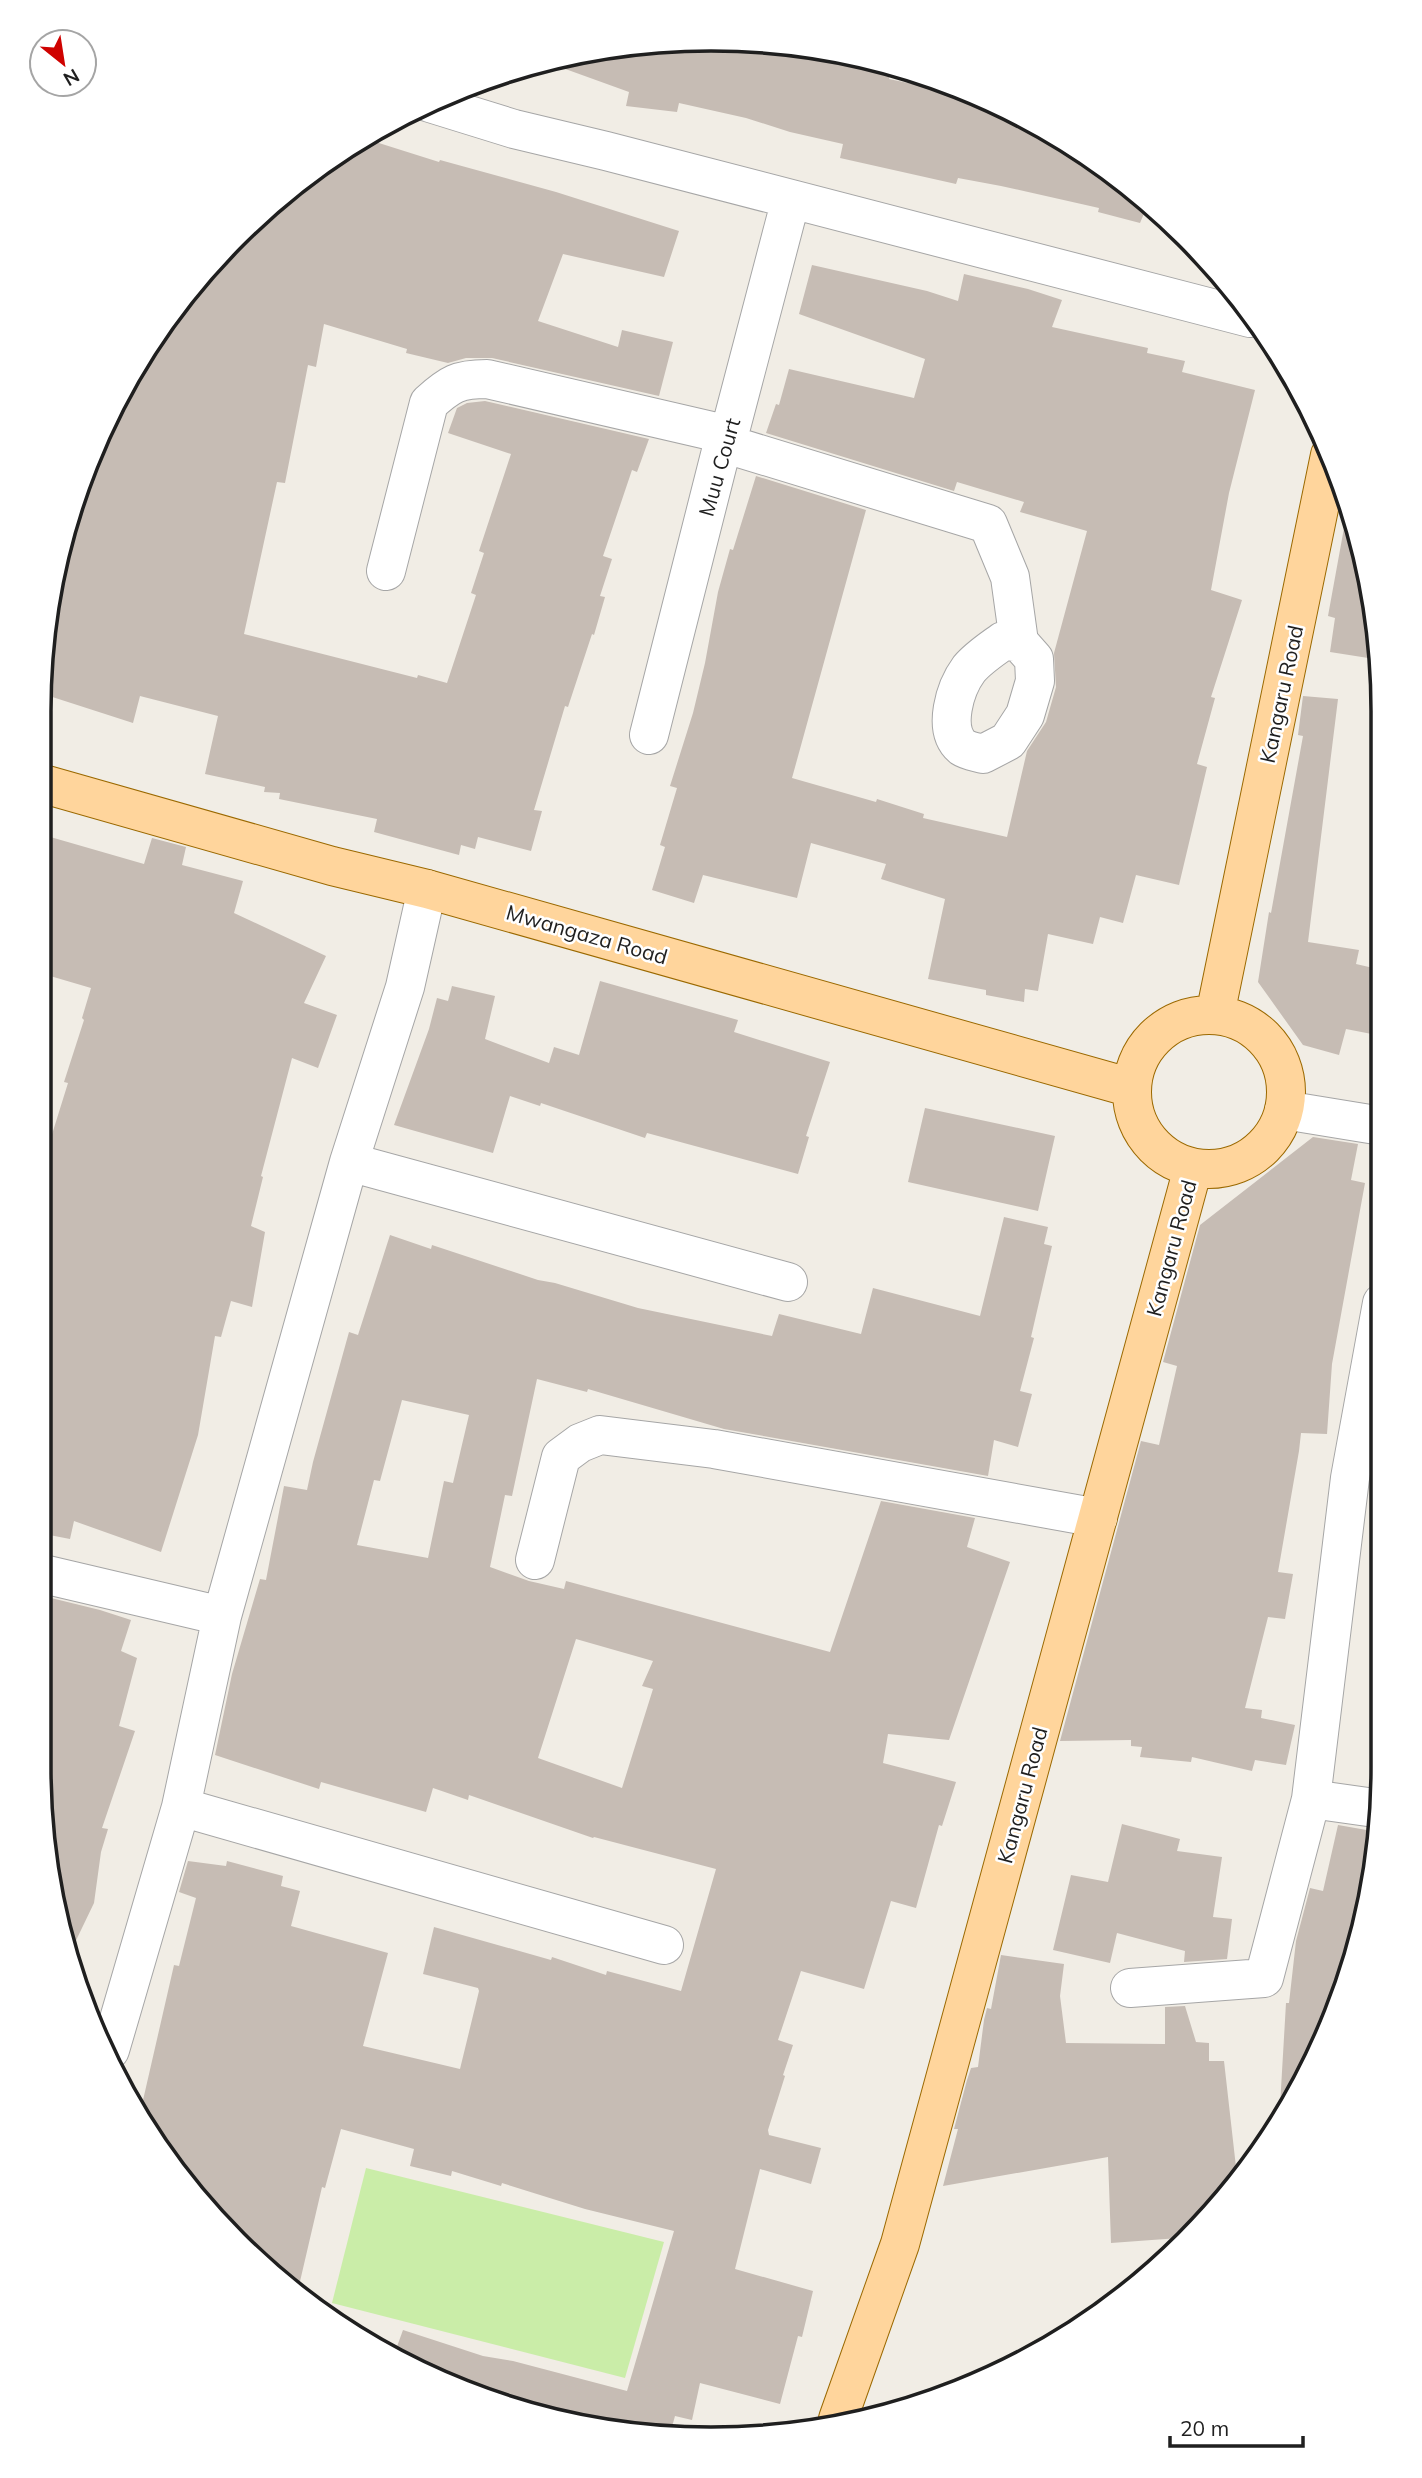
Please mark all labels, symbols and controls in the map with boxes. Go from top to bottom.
north arrow [28,28,98,98]
text: N [59,64,84,92]
street label: Muu Court [693,415,745,519]
street label: Kangaru Road [1254,623,1308,765]
street label: Mwangaza Road [503,899,671,969]
street label: Kangaru Road [1140,1177,1202,1319]
street label: Kangaru Road [991,1724,1053,1866]
scale bar [1170,2404,1303,2448]
text: 20 m [1180,2415,1229,2441]

